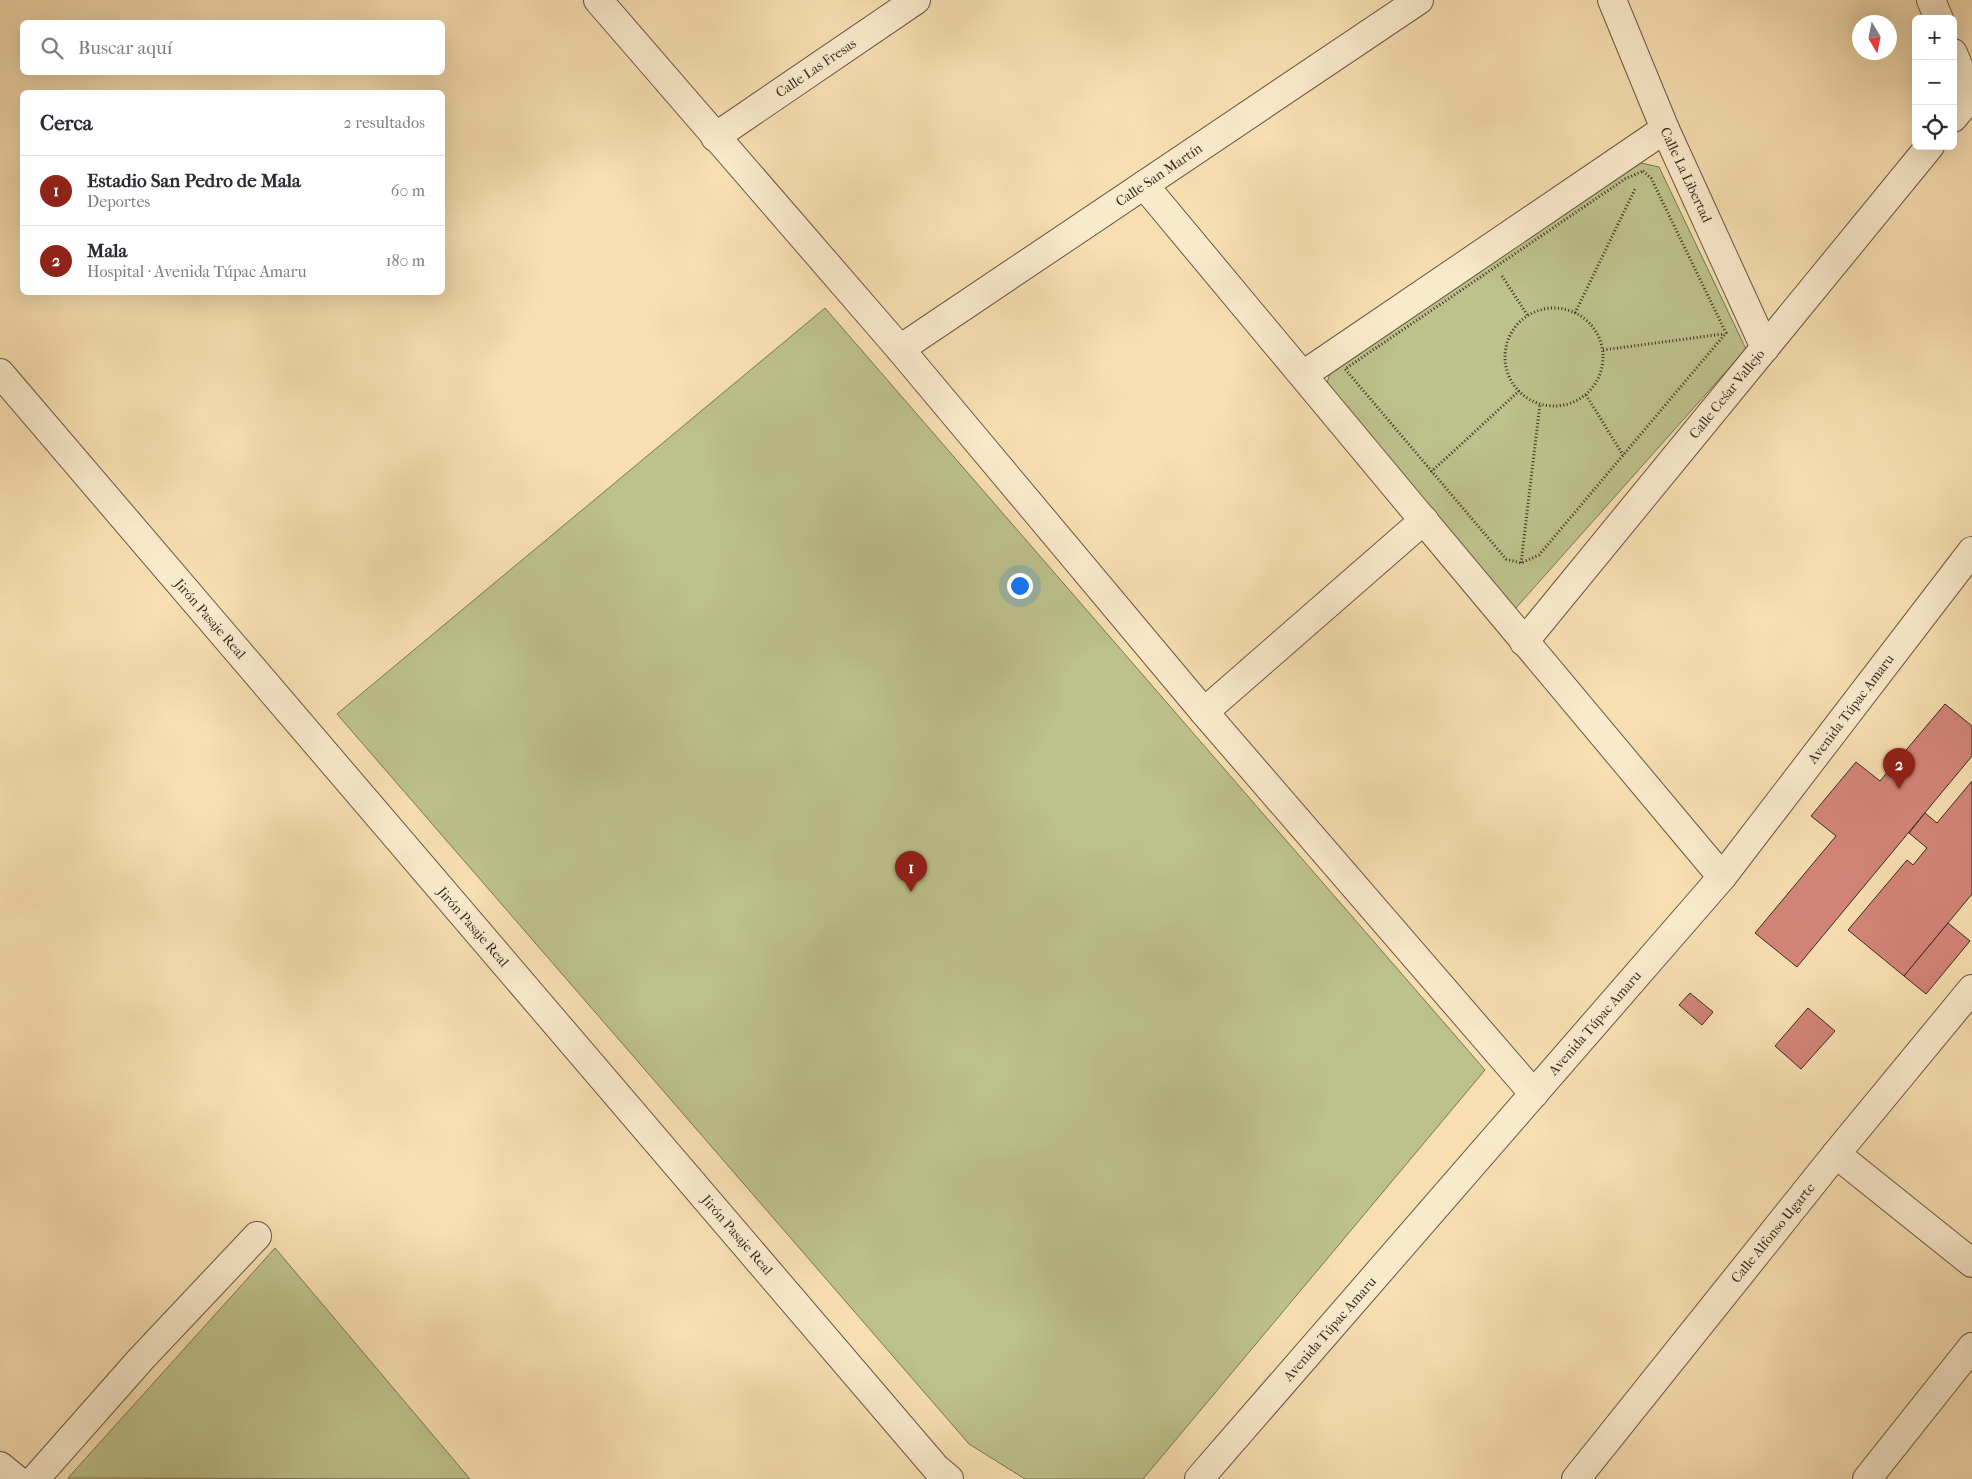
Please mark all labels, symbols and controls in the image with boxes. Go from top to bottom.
north arrow [1852,15,1897,60]
map controls [1912,15,1957,150]
button: + [1912,15,1957,60]
search box [20,20,445,75]
icon: search [38,34,66,62]
street label: Calle Las Fresas [772,35,860,101]
text: Buscar aquí [78,37,172,59]
button: − [1912,60,1957,105]
button: locate [1912,105,1957,150]
text: Cerca [40,111,92,135]
text: 2 resultados [344,113,425,132]
street label: Calle La Libertad [1656,125,1716,226]
street label: Calle San Martín [1112,140,1206,210]
text: Estadio San Pedro de Mala [87,170,301,192]
text: 1 [53,181,59,200]
text: 60 m [391,181,425,200]
text: Deportes [87,192,150,211]
text: Mala [87,240,127,262]
text: 2 [52,251,60,270]
text: 180 m [386,251,425,270]
text: Hospital · Avenida Túpac Amaru [87,262,306,281]
street label: Calle Ceśar Vallejo [1686,346,1768,442]
your location [1007,573,1033,599]
street label: Jirón Pasaje Real [170,575,249,663]
street label: Avenida Túpac Amaru [1804,651,1898,768]
pin: 2 [1883,748,1915,789]
pin: 1 [895,851,927,892]
street label: Jirón Pasaje Real [433,883,512,971]
street label: Avenida Túpac Amaru [1544,967,1645,1080]
street label: Calle Alfonso Ugarte [1727,1179,1819,1287]
street label: Jirón Pasaje Real [697,1191,776,1279]
street label: Avenida Túpac Amaru [1279,1273,1380,1386]

